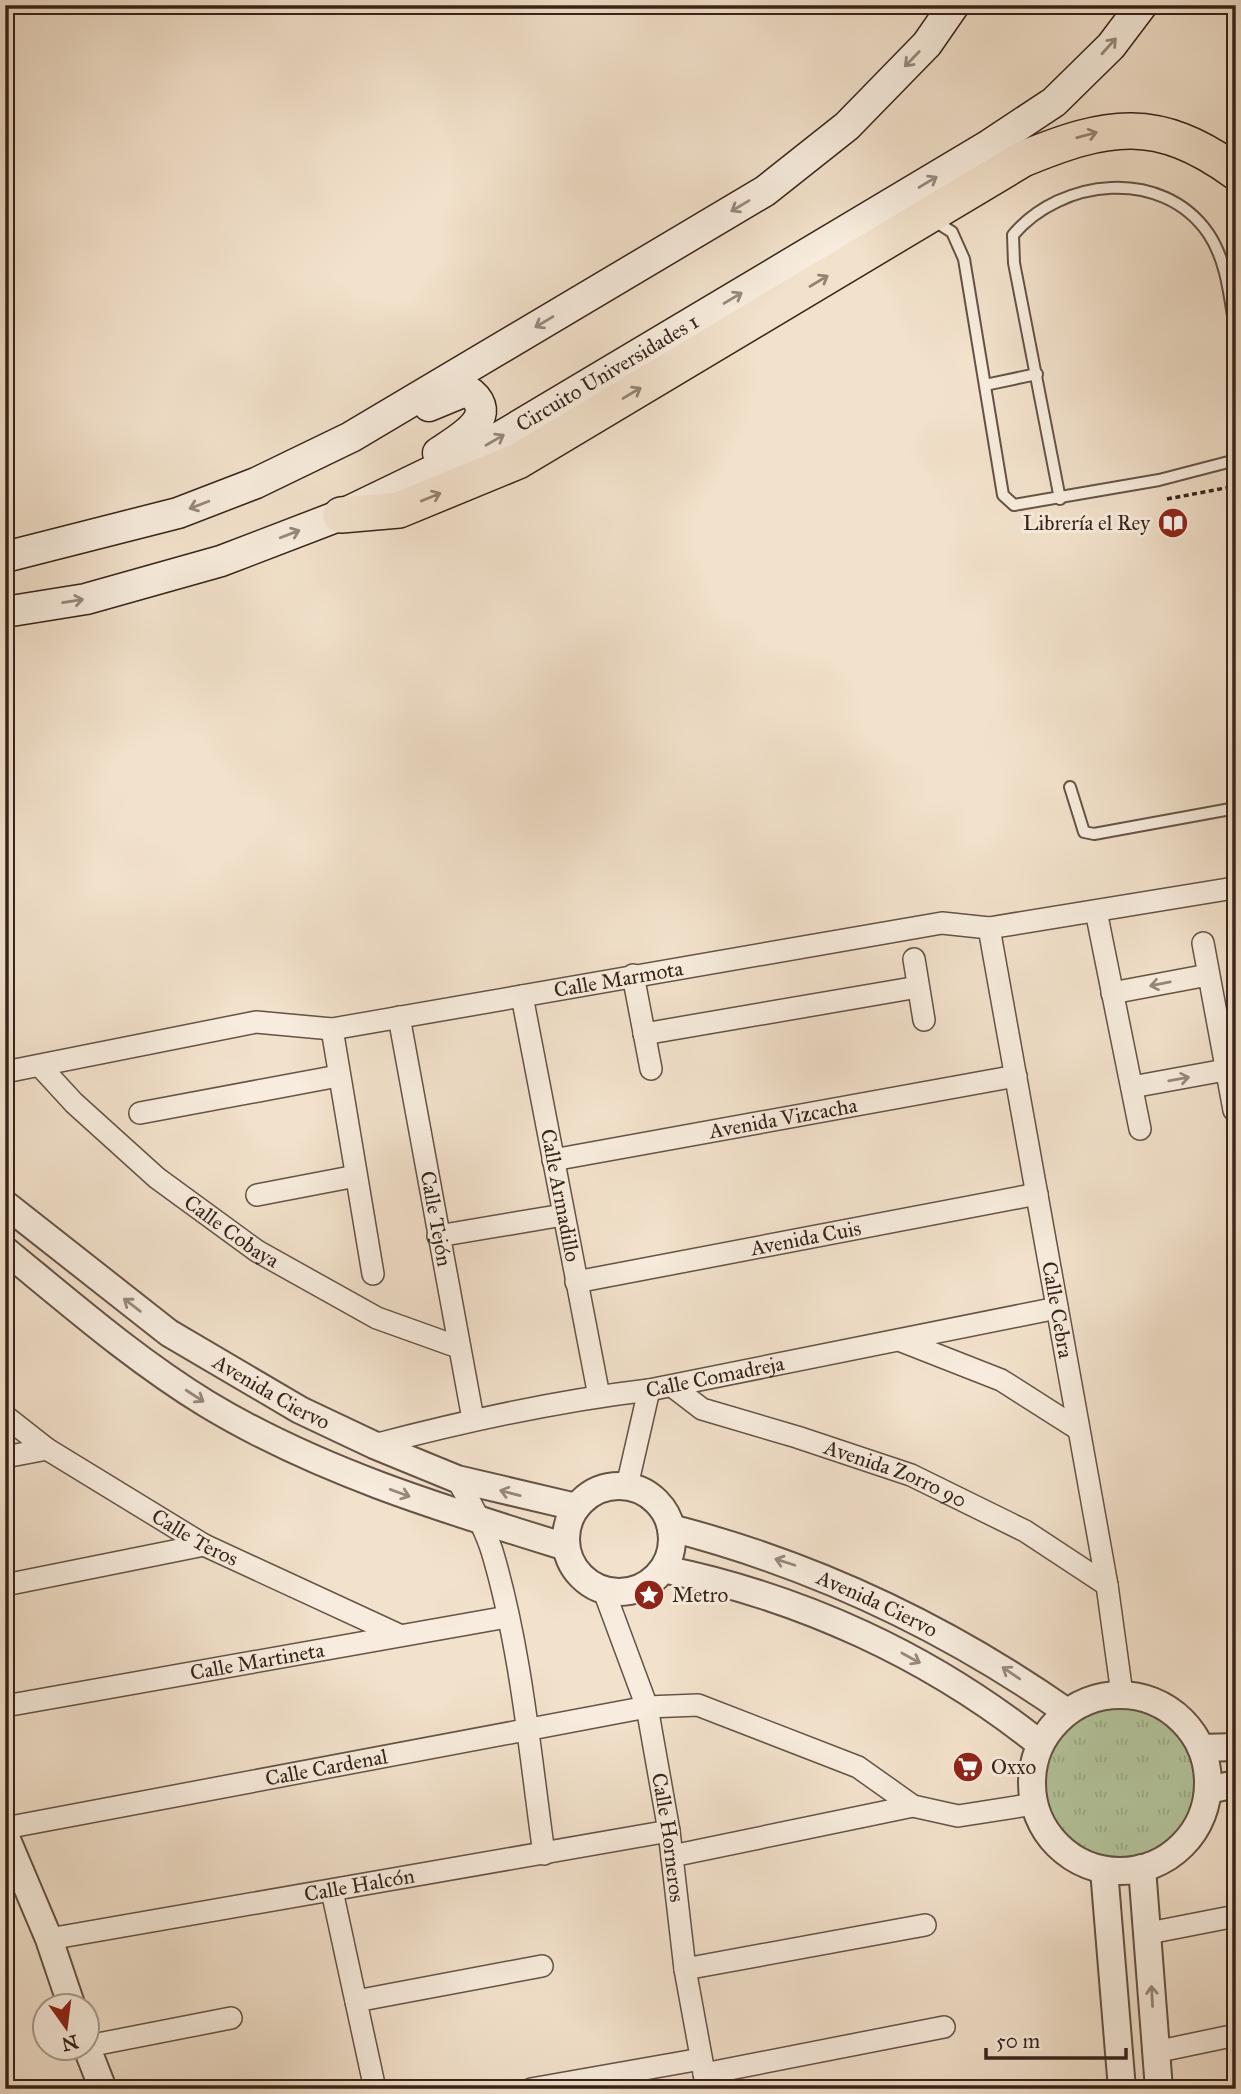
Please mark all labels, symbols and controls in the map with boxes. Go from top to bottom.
one-way arrow [1101,37,1117,55]
one-way arrow [904,50,921,67]
one-way arrow [1075,128,1098,141]
one-way arrow [918,175,938,189]
one-way arrow [731,200,751,214]
one-way arrow [808,274,828,288]
one-way arrow [722,291,742,305]
street label: Circuito Universidades 1 [511,308,704,437]
one-way arrow [535,315,555,329]
one-way arrow [622,386,642,400]
one-way arrow [485,433,505,447]
one-way arrow [419,490,441,503]
one-way arrow [189,500,211,512]
library icon: Librería el Rey [1156,506,1190,540]
place label: Librería el Rey [1023,510,1151,536]
one-way arrow [278,527,300,540]
one-way arrow [61,594,84,607]
street label: Calle Marmota [552,955,685,1003]
one-way arrow [1149,977,1172,991]
one-way arrow [1167,1072,1189,1085]
street label: Avenida Vizcacha [706,1092,860,1145]
street label: Calle Armadillo [535,1127,586,1264]
street label: Calle Tejón [415,1169,458,1268]
street label: Calle Cobaya [179,1189,284,1274]
street label: Avenida Cuis [747,1215,863,1262]
street label: Calle Cebra [1036,1259,1079,1360]
one-way arrow [124,1298,142,1313]
street label: Avenida Ciervo [207,1348,334,1435]
street label: Calle Comadreja [644,1350,787,1403]
one-way arrow [185,1389,204,1403]
street label: Avenida Zorro 90 [820,1434,971,1513]
one-way arrow [499,1485,521,1498]
one-way arrow [389,1487,411,1500]
street label: Calle Teros [147,1503,242,1572]
one-way arrow [775,1555,797,1568]
street label: Avenida Ciervo [812,1564,942,1643]
place icon: Metro [632,1578,666,1612]
place label: Metro [672,1582,728,1608]
street label: Calle Martineta [188,1637,326,1686]
one-way arrow [900,1651,920,1665]
one-way arrow [1002,1666,1021,1680]
street label: Calle Cardenal [263,1743,390,1792]
supermarket icon: Oxxo [951,1750,985,1784]
place label: Oxxo [991,1754,1036,1780]
street label: Calle Horneros [646,1771,690,1904]
street label: Calle Halcón [302,1863,416,1907]
one-way arrow [1146,1985,1159,2008]
north arrow [32,1993,102,2062]
scale bar [986,2017,1126,2061]
text: 50 m [996,2028,1041,2054]
text: N [59,2030,81,2056]

